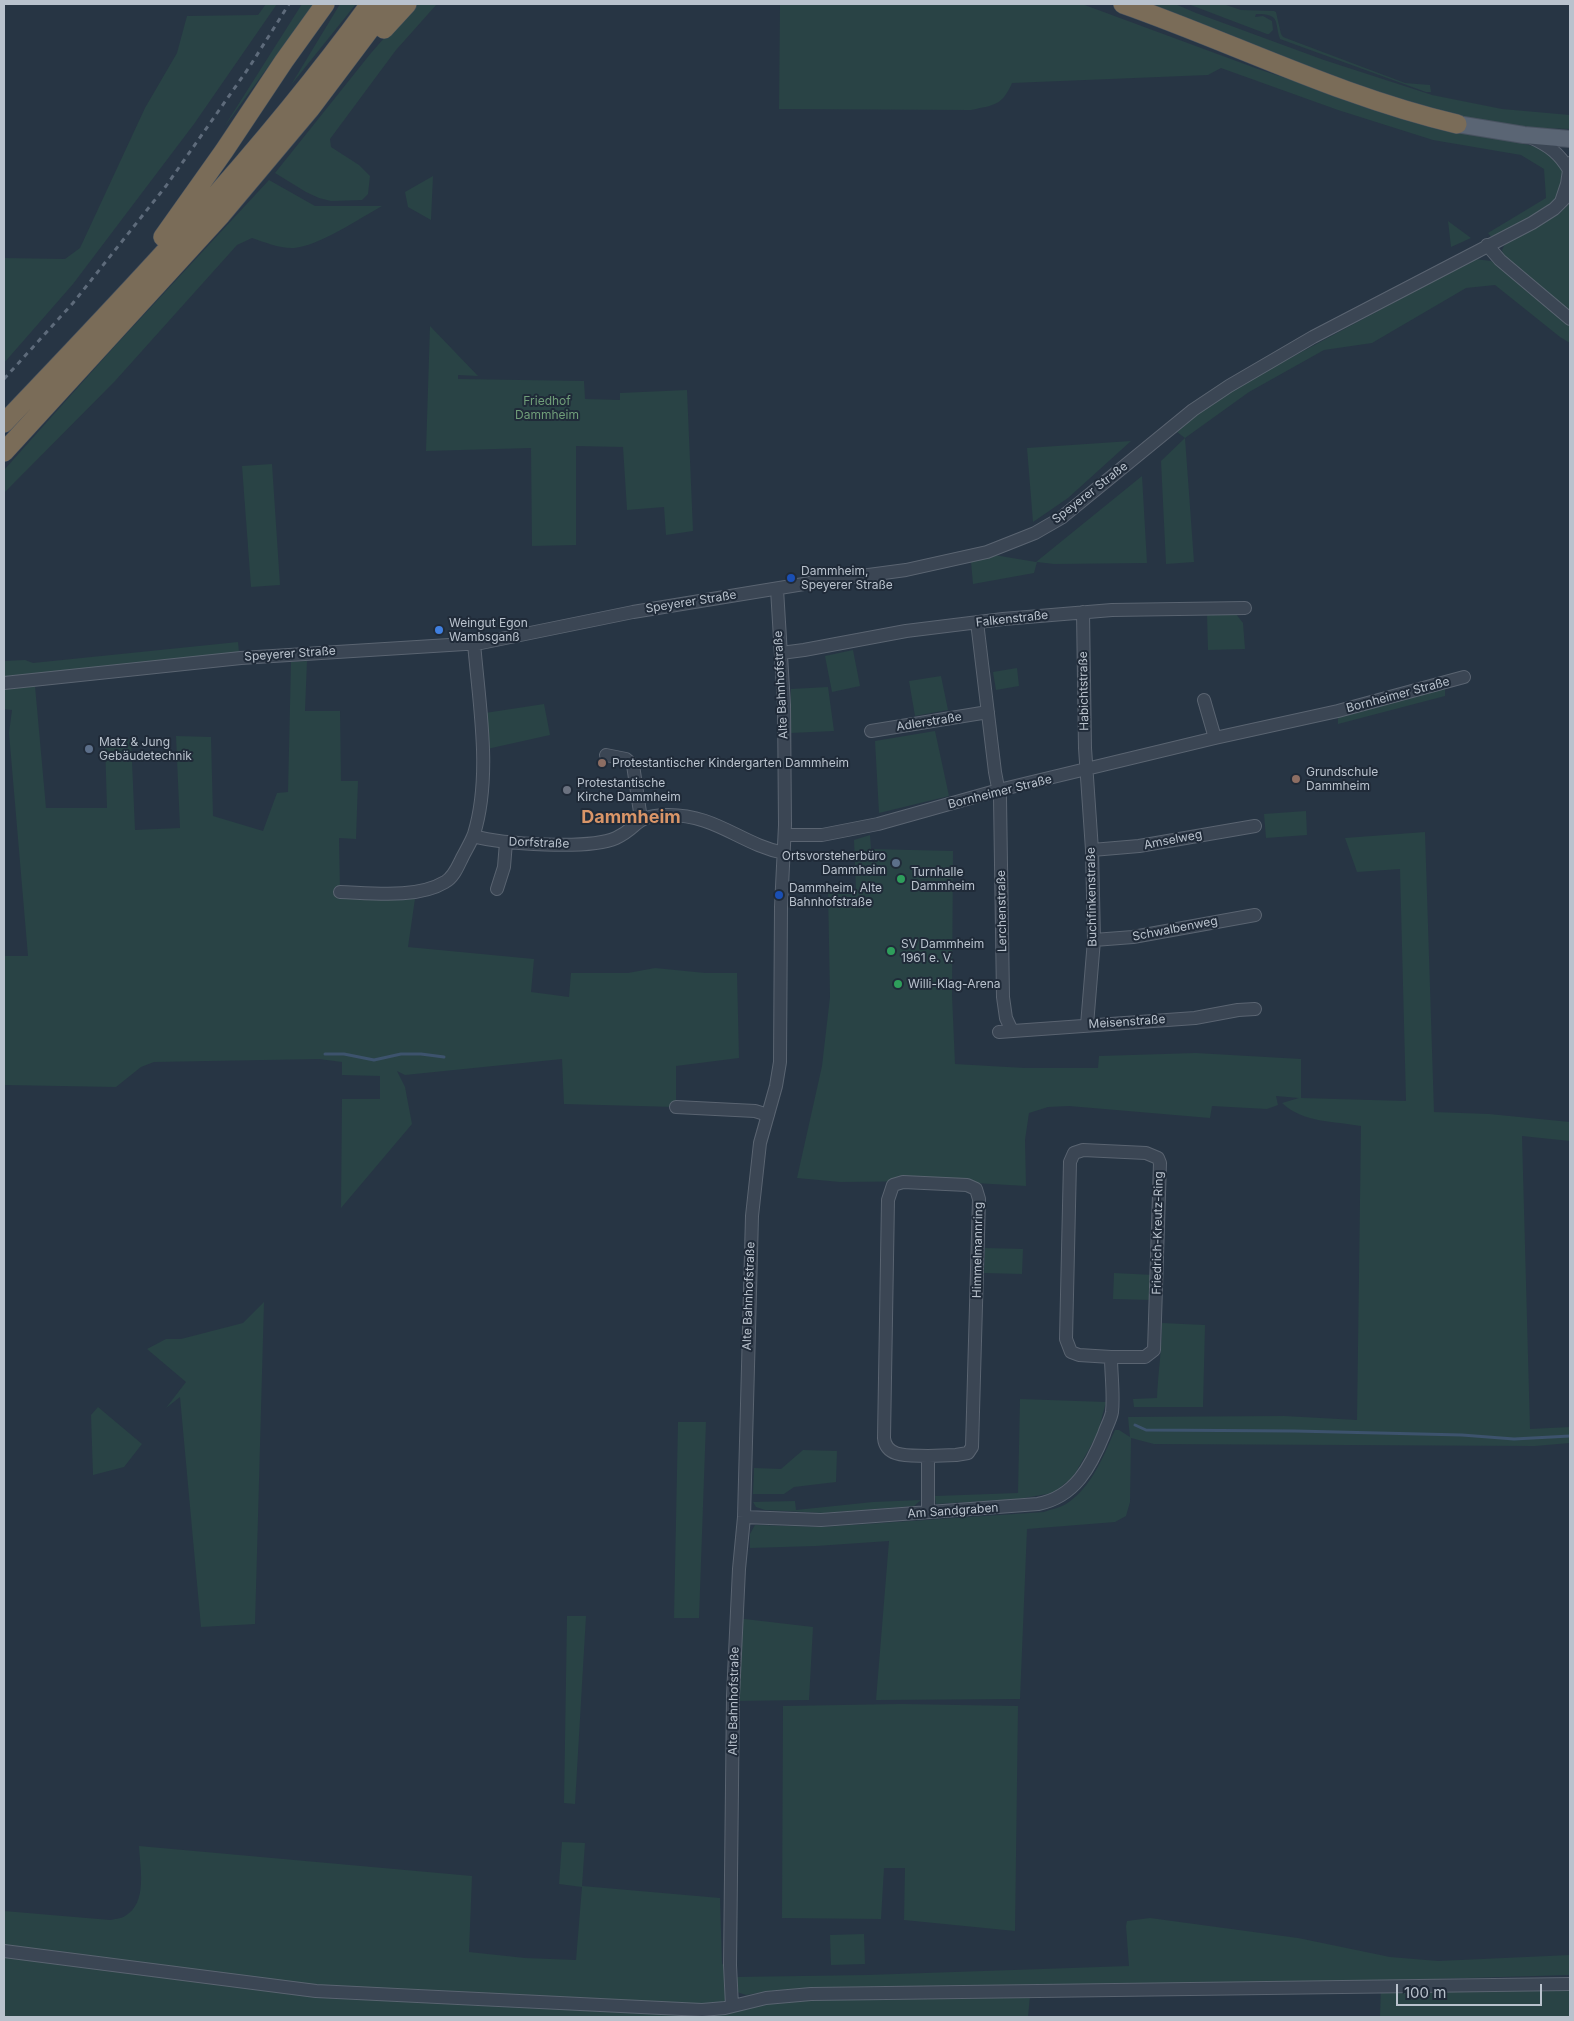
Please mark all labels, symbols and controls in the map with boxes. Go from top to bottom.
park label: Friedhof Dammheim [515,394,579,422]
street label: Speyerer Straße [1049,459,1131,527]
place label: Dammheim, Speyerer Straße [801,564,893,592]
marker: Dammheim, Speyerer Straße [785,572,797,584]
street label: Speyerer Straße [645,588,737,616]
street label: Falkenstraße [975,608,1049,630]
place label: Weingut Egon Wambsganß [449,616,528,644]
marker: Weingut Egon Wambsganß [433,624,445,636]
street label: Alte Bahnhofstraße [771,630,791,740]
street label: Speyerer Straße [244,644,336,664]
street label: Habichtstraße [1076,651,1092,731]
street label: Bornheimer Straße [1345,674,1451,716]
street label: Adlerstraße [895,710,963,734]
place label: Matz & Jung Gebäudetechnik [99,735,192,763]
marker: Matz & Jung Gebäudetechnik [83,743,95,755]
place label: Protestantischer Kindergarten Dammheim [612,756,849,770]
marker: Protestantischer Kindergarten Dammheim [596,757,608,769]
place label: Grundschule Dammheim [1306,765,1378,793]
street label: Bornheimer Straße [947,772,1053,812]
marker: Grundschule Dammheim [1290,773,1302,785]
place label: Protestantische Kirche Dammheim [577,776,681,804]
marker: Protestantische Kirche Dammheim [561,784,573,796]
district label: Dammheim [581,807,681,829]
street label: Amselweg [1143,827,1203,853]
street label: Dorfstraße [508,835,570,851]
street label: Buchfinkenstraße [1084,847,1100,947]
place label: Ortsvorsteherbüro Dammheim [782,849,886,877]
marker: Ortsvorsteherbüro Dammheim [890,857,902,869]
place label: Turnhalle Dammheim [911,865,975,893]
street label: Lerchenstraße [994,870,1010,952]
marker: Turnhalle Dammheim [895,873,907,885]
place label: Dammheim, Alte Bahnhofstraße [789,881,882,909]
marker: Dammheim, Alte Bahnhofstraße [773,889,785,901]
street label: Schwalbenweg [1131,914,1219,944]
place label: SV Dammheim 1961 e. V. [901,937,984,965]
marker: SV Dammheim 1961 e. V. [885,945,897,957]
place label: Willi-Klag-Arena [908,977,1001,991]
marker: Willi-Klag-Arena [892,978,904,990]
street label: Meisenstraße [1088,1012,1166,1032]
street label: Friedrich-Kreutz-Ring [1150,1171,1166,1295]
street label: Himmelmannring [970,1202,986,1298]
street label: Alte Bahnhofstraße [740,1241,758,1351]
street label: Am Sandgraben [907,1501,999,1521]
street label: Alte Bahnhofstraße [726,1647,742,1755]
scale bar [1399,1974,1545,2006]
text: 100 m [1404,1983,1446,2002]

